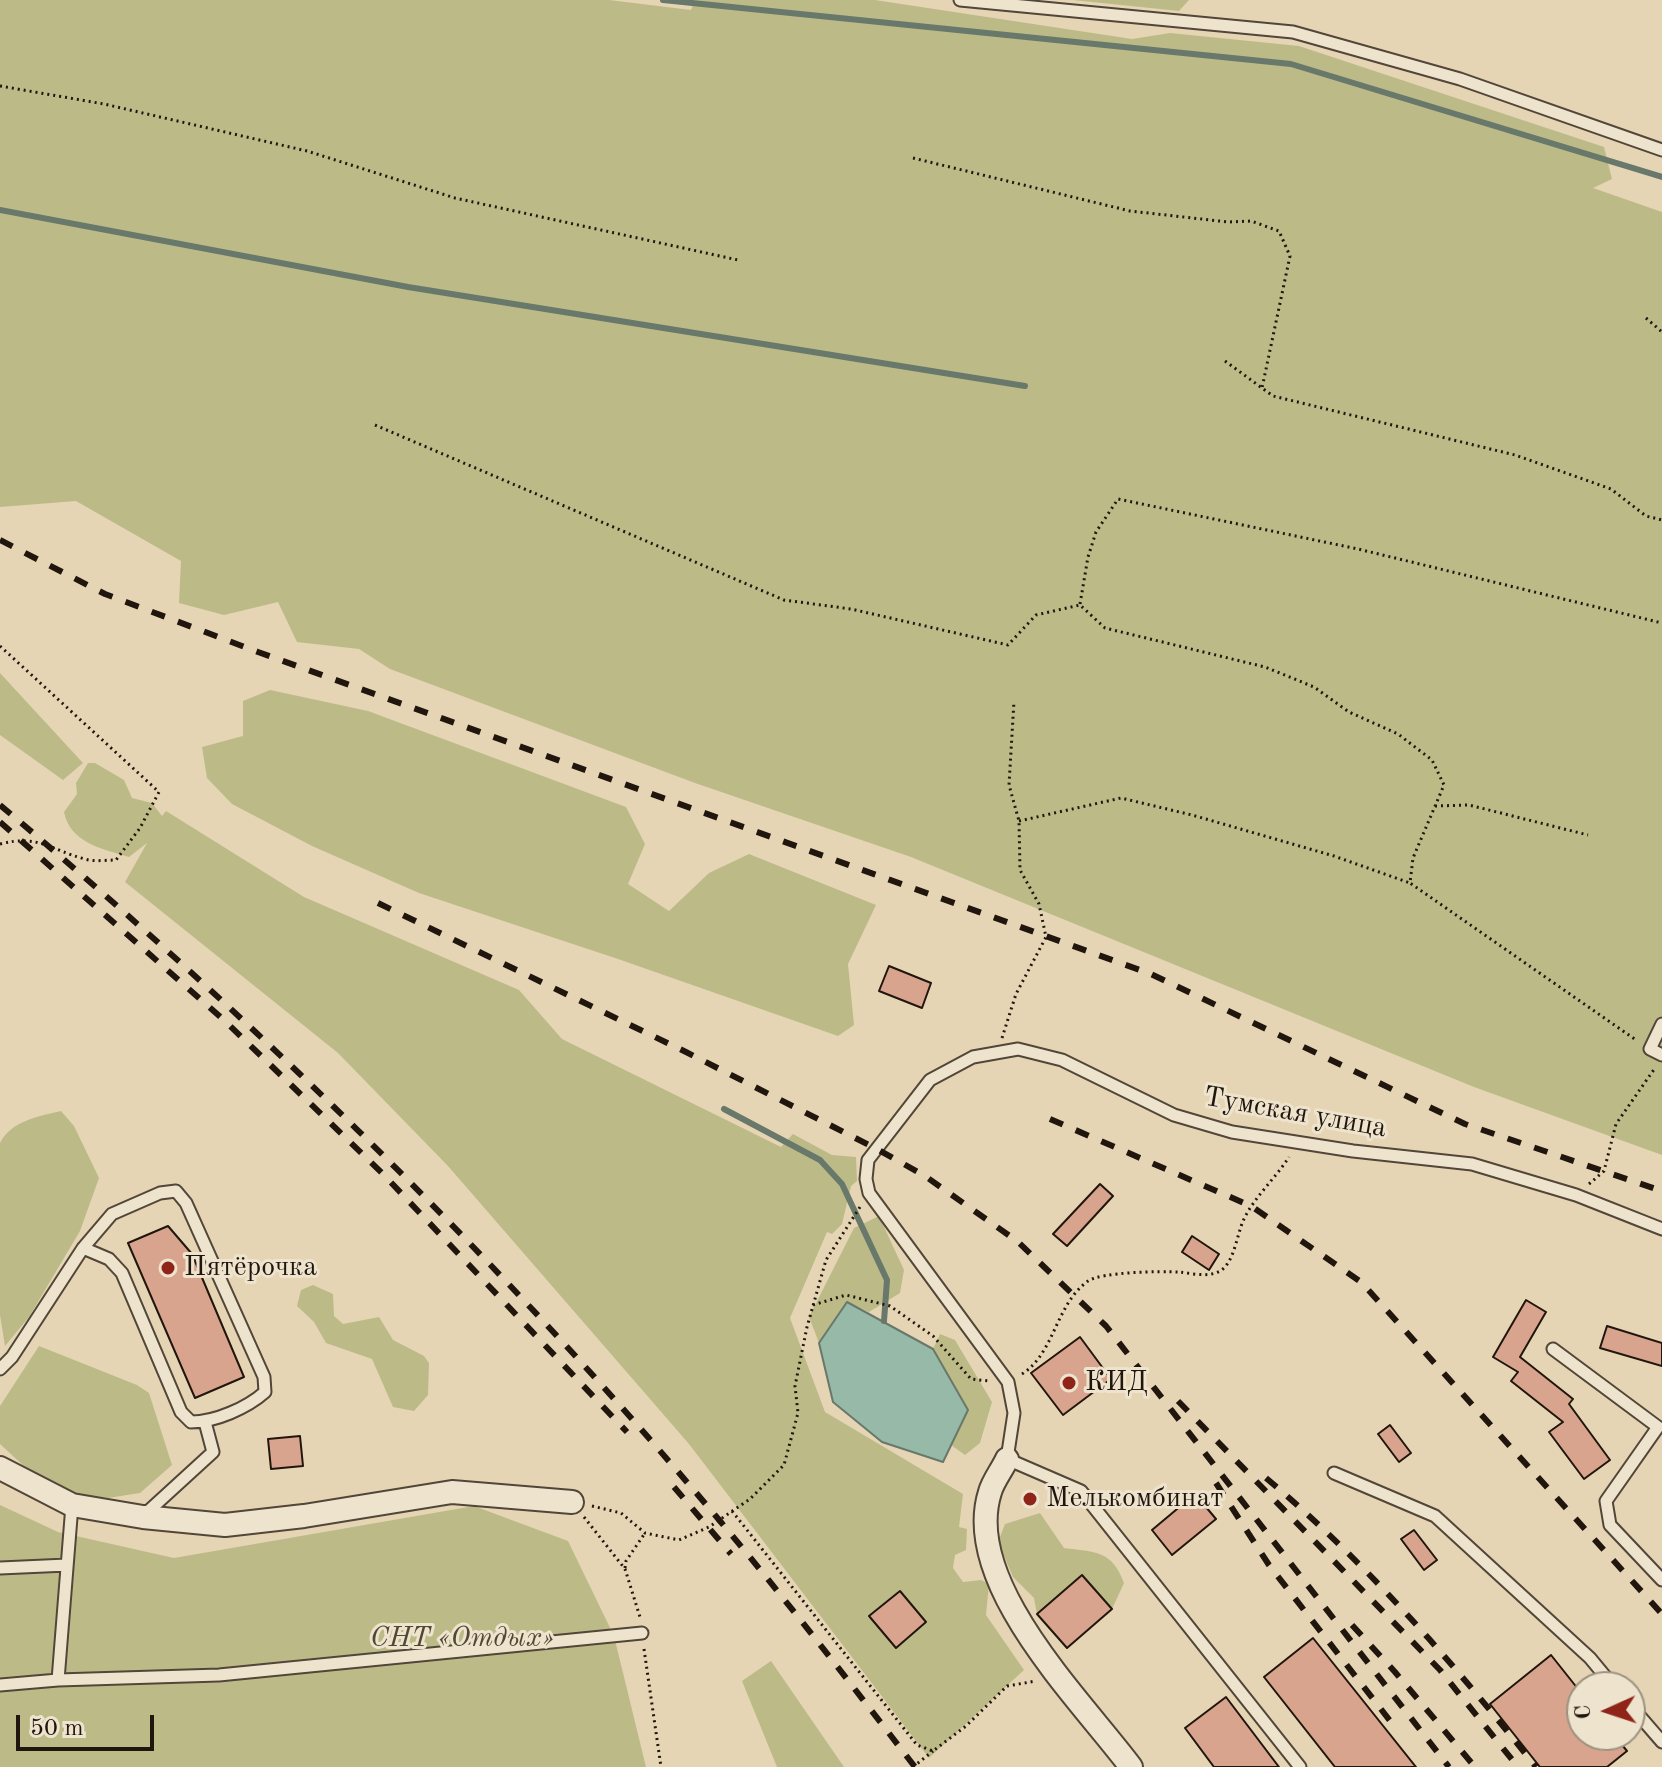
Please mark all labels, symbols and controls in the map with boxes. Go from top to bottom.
street label: Тумская улица [1201,1080,1389,1146]
place label: Пятёрочка [184,1251,317,1285]
marker: Пятёрочка [159,1259,177,1277]
place label: КИД [1085,1366,1148,1400]
marker: КИД [1060,1374,1078,1392]
place label: Мелькомбинат [1046,1482,1223,1516]
marker: Мелькомбинат [1021,1490,1039,1508]
park label: СНТ «Отдых» [370,1622,554,1656]
north arrow [1566,1671,1646,1751]
scale bar [20,1699,158,1749]
text: С [1573,1704,1595,1720]
text: 50 m [30,1717,84,1741]

